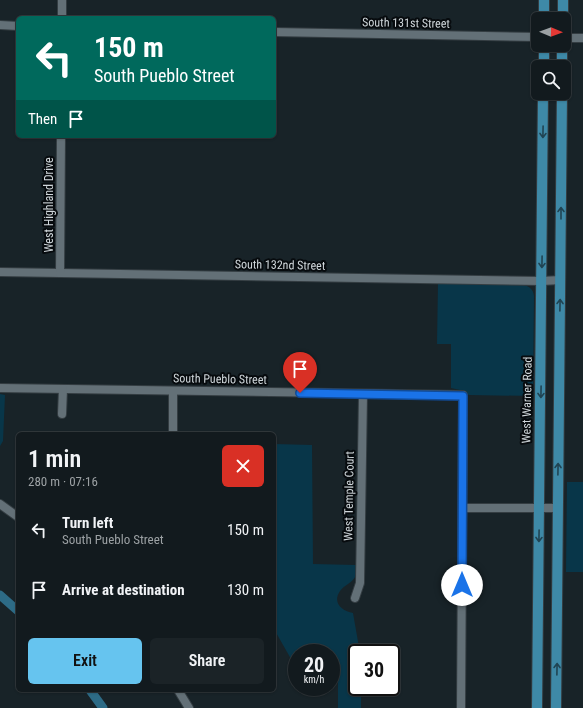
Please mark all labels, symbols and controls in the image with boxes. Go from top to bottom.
north arrow [531,12,571,52]
map controls [531,12,571,100]
street label: South 131st Street [362,15,450,31]
text: 150 m [94,31,164,64]
icon: left [28,32,80,84]
button: search [531,60,571,100]
text: South Pueblo Street [94,65,235,86]
icon: arrive [65,108,87,130]
text: Then [28,110,57,128]
one-way arrow [539,125,547,138]
street label: West Highland Drive [42,157,56,253]
one-way arrow [557,207,565,220]
one-way arrow [538,255,546,268]
street label: South 132nd Street [235,257,326,273]
one-way arrow [556,299,564,312]
pin [283,352,317,393]
street label: West Warner Road [519,357,535,443]
icon: arrive [289,358,311,380]
street label: South Pueblo Street [173,371,267,387]
one-way arrow [537,385,544,398]
text: 1 min [28,445,81,473]
button: close [222,445,264,487]
street label: West Temple Court [341,451,357,541]
one-way arrow [554,463,562,476]
text: 280 m · 07:16 [28,474,98,489]
text: Turn left [62,514,113,532]
icon: left [28,519,50,541]
text: 150 m [227,521,264,539]
one-way arrow [535,529,543,542]
text: South Pueblo Street [62,532,164,547]
position arrow [441,564,483,606]
icon: arrive [28,579,50,601]
text: Arrive at destination [62,581,185,599]
text: 130 m [227,581,264,599]
button: Exit [28,638,142,684]
button: Share [150,638,264,684]
speed limit sign: 30 [348,644,400,696]
text: 20 [304,653,324,677]
one-way arrow [553,663,561,676]
text: km/h [304,674,324,685]

